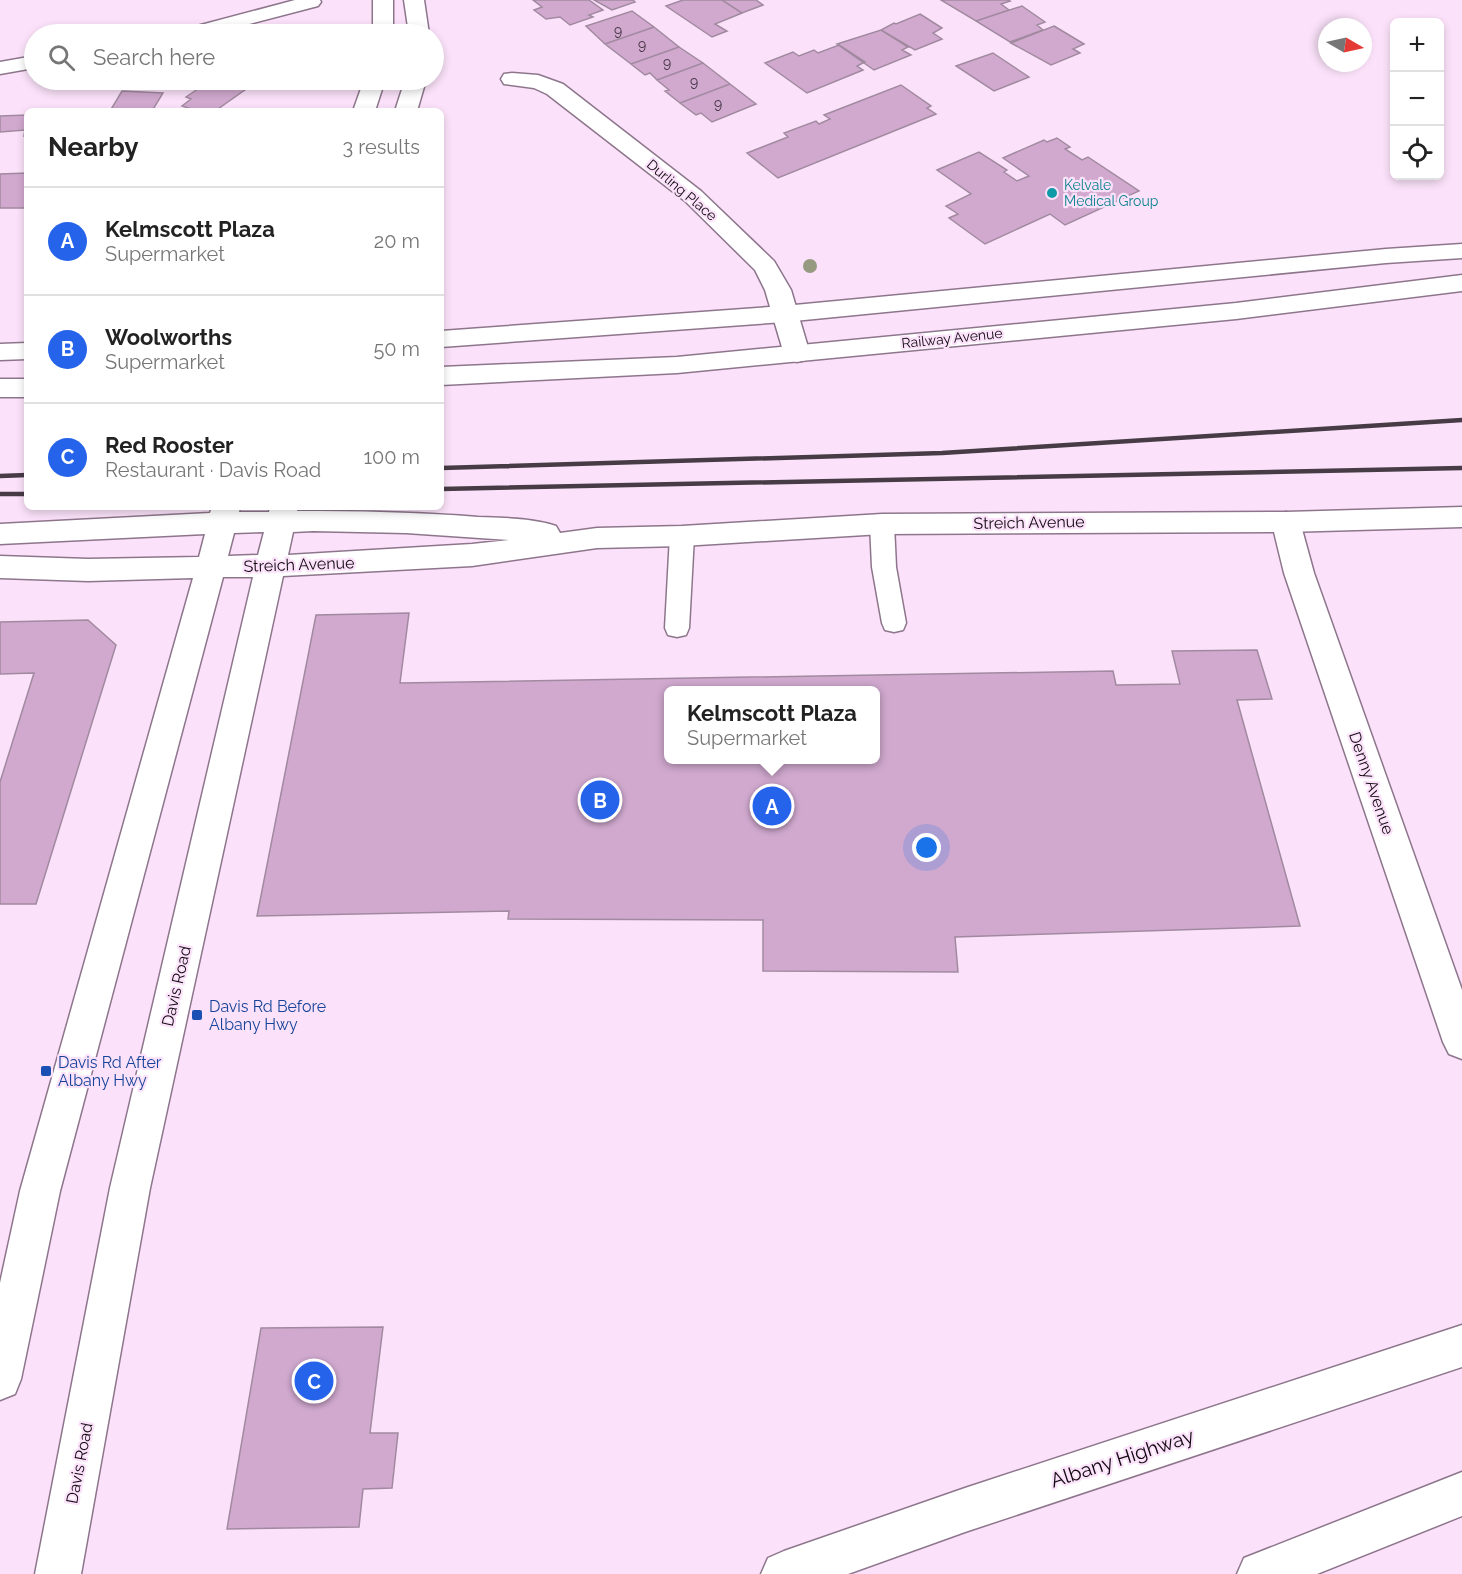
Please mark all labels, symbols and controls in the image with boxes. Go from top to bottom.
north arrow [1318,18,1372,72]
map controls [1390,18,1444,180]
button: + [1390,18,1444,72]
house number: 9 [614,23,622,39]
search box [24,24,444,90]
house number: 9 [638,37,646,53]
icon: search [45,41,78,74]
text: Search here [93,44,215,70]
house number: 9 [663,55,671,71]
button: − [1390,72,1444,126]
house number: 9 [690,74,698,90]
house number: 9 [714,96,722,112]
button: locate [1390,126,1444,180]
text: Nearby [48,132,138,162]
text: 3 results [342,135,420,159]
street label: Durling Place [644,156,720,224]
place label: Kelvale Medical Group [1064,177,1159,209]
marker: Kelvale Medical Group [1045,186,1059,200]
text: Kelmscott Plaza [105,216,275,242]
text: A [61,229,74,253]
text: 20 m [374,229,420,253]
text: Supermarket [105,242,225,266]
text: Woolworths [105,324,232,350]
street label: Railway Avenue [901,325,1003,351]
text: B [61,337,74,361]
text: 50 m [373,337,420,361]
text: Supermarket [105,350,225,374]
text: Red Rooster [105,432,234,458]
text: C [61,445,74,469]
text: 100 m [363,445,420,469]
text: Restaurant · Davis Road [105,458,321,482]
street label: Streich Avenue [973,512,1085,533]
street label: Streich Avenue [243,553,355,576]
popup [664,686,880,764]
text: Kelmscott Plaza [687,700,857,726]
text: Supermarket [687,726,807,750]
street label: Denny Avenue [1345,729,1398,837]
pin: B [580,778,620,822]
pin: A [752,784,792,828]
your location [912,833,941,862]
street label: Davis Road [158,944,195,1028]
place label: Davis Rd Before Albany Hwy [209,997,326,1034]
marker: Davis Rd Before Albany Hwy [190,1008,204,1022]
place label: Davis Rd After Albany Hwy [58,1053,162,1090]
marker: Davis Rd After Albany Hwy [39,1064,53,1078]
pin: C [294,1358,334,1404]
street label: Davis Road [62,1421,97,1505]
street label: Albany Highway [1047,1423,1197,1492]

